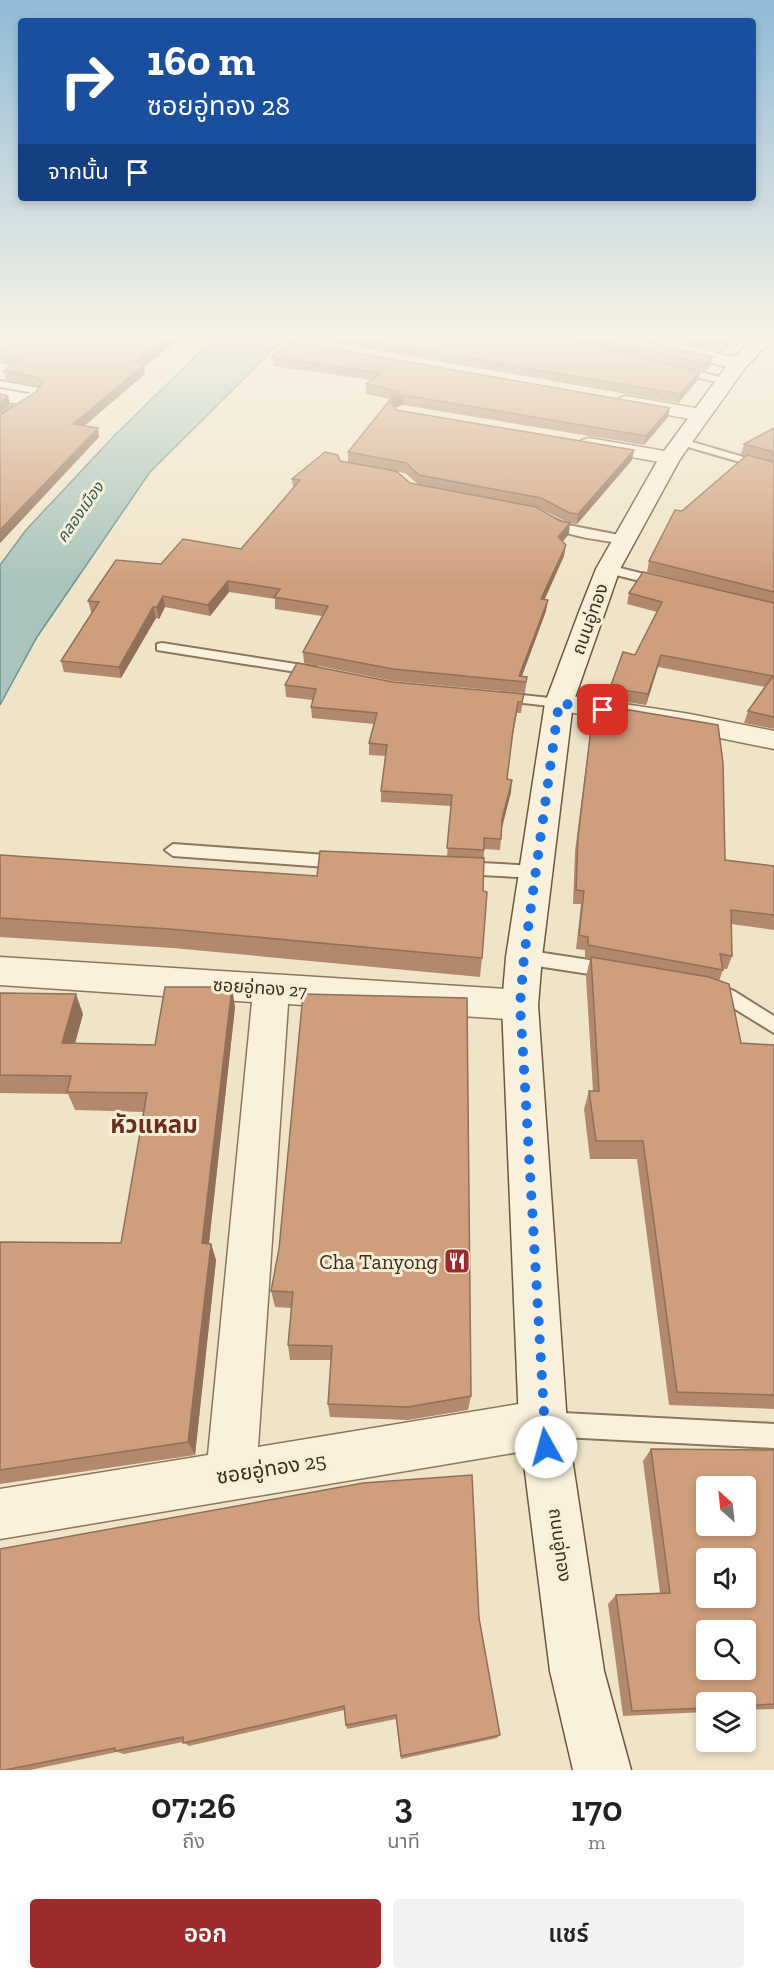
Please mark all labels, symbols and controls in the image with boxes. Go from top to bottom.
text: 160 m [147,35,255,86]
icon: right [48,42,126,120]
text: ซอยอู่ทอง 28 [147,90,290,122]
icon: arrive [121,156,154,189]
text: จากนั้น [48,158,109,185]
water label: คลองเมือง [52,477,108,546]
street label: ถนนอู่ทอง [567,580,614,658]
pin [577,684,628,735]
icon: arrive [586,693,619,726]
street label: ซอยอู่ทอง 27 [212,974,308,1003]
district label: หัวแหลม [110,1110,198,1139]
restaurant icon: Cha Tanyong [442,1246,472,1276]
place label: Cha Tanyong [319,1249,438,1274]
position arrow [514,1415,578,1479]
street label: ซอยอู่ทอง 25 [214,1447,328,1490]
north arrow [696,1476,756,1536]
map controls [696,1476,756,1752]
street label: ถนนอู่ทอง [543,1507,576,1583]
button: sound [696,1548,756,1608]
button: search [696,1620,756,1680]
button: layers [696,1692,756,1752]
text: 07:26 [151,1784,236,1827]
text: 3 [394,1784,413,1827]
text: 170 [571,1787,623,1830]
text: ถึง [182,1829,205,1853]
text: นาที [387,1829,420,1853]
text: m [588,1830,606,1854]
button: ออก [30,1899,381,1968]
button: แชร์ [393,1899,744,1968]

